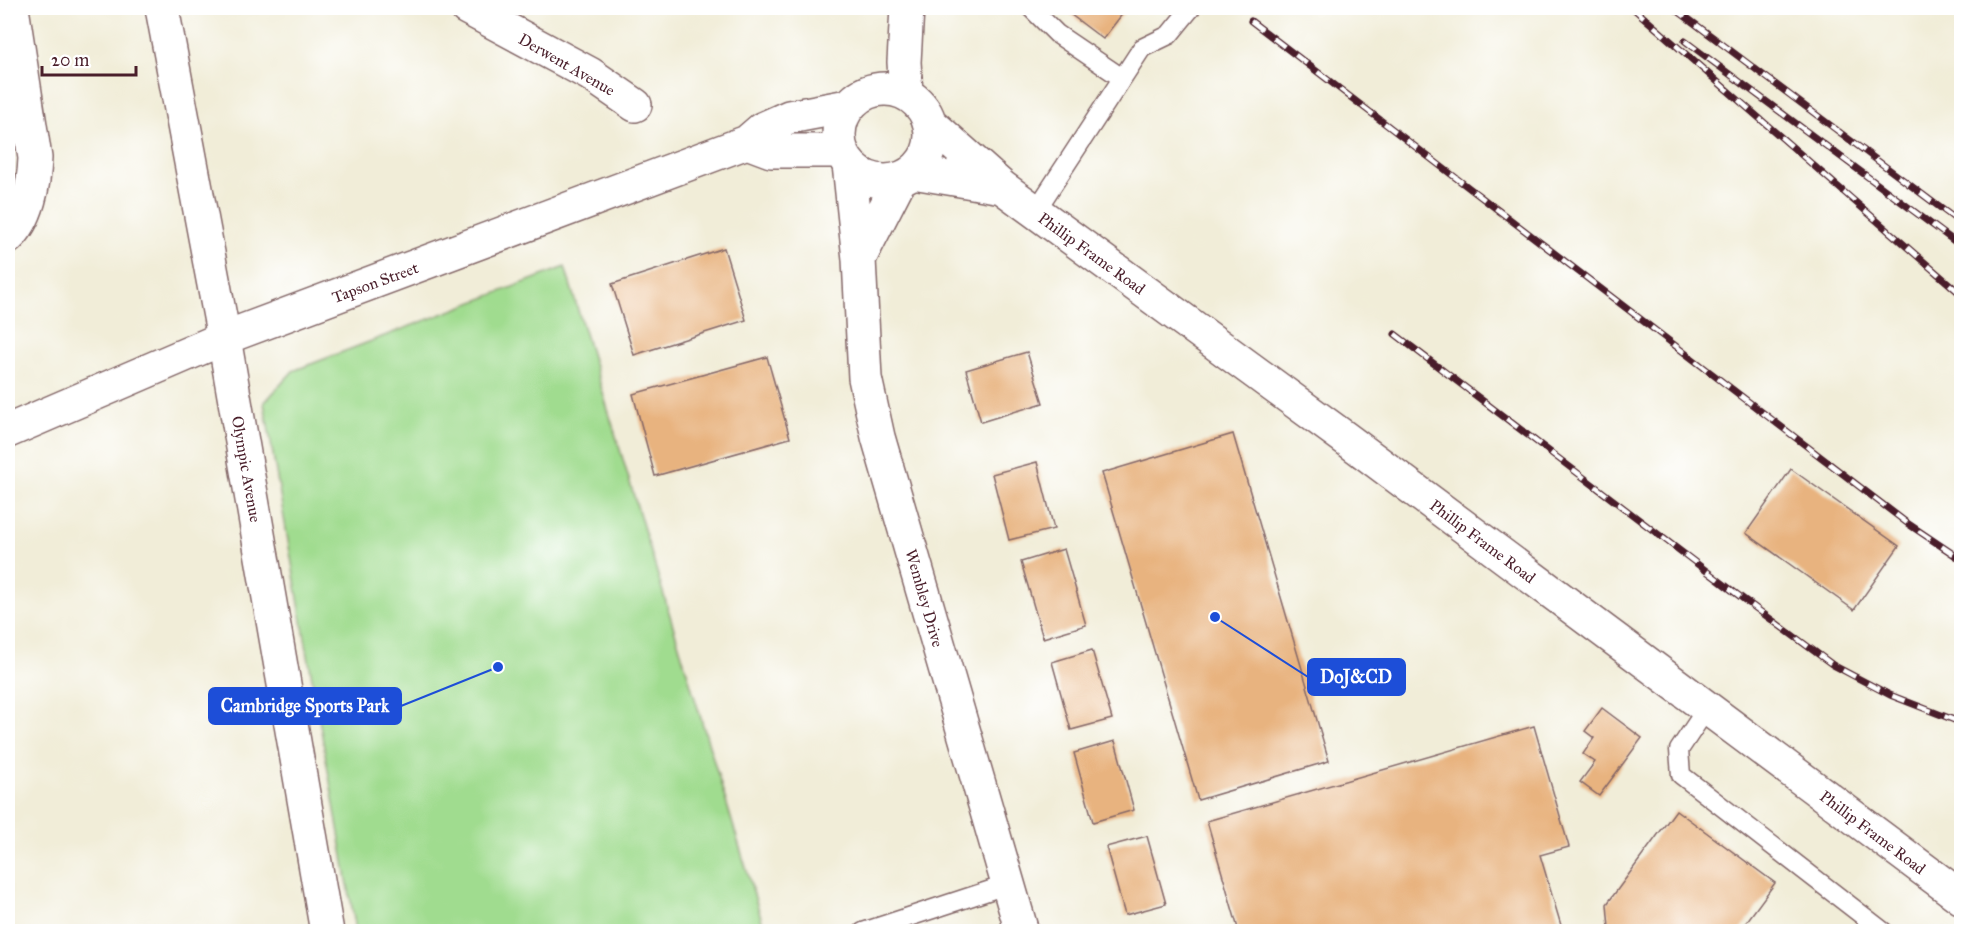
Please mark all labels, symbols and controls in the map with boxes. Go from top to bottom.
street label: Derwent Avenue [515,29,619,100]
scale bar [42,39,136,77]
text: 20 m [51,49,89,71]
street label: Phillip Frame Road [1035,208,1149,299]
street label: Tapson Street [329,258,421,307]
street label: Olympic Avenue [228,414,265,524]
street label: Phillip Frame Road [1426,495,1539,587]
street label: Wembley Drive [901,547,948,650]
callout: DoJ&CD [1308,659,1405,695]
text: DoJ&CD [1320,666,1392,689]
callout: Cambridge Sports Park [209,688,401,724]
text: Cambridge Sports Park [221,695,390,718]
street label: Phillip Frame Road [1816,786,1929,878]

